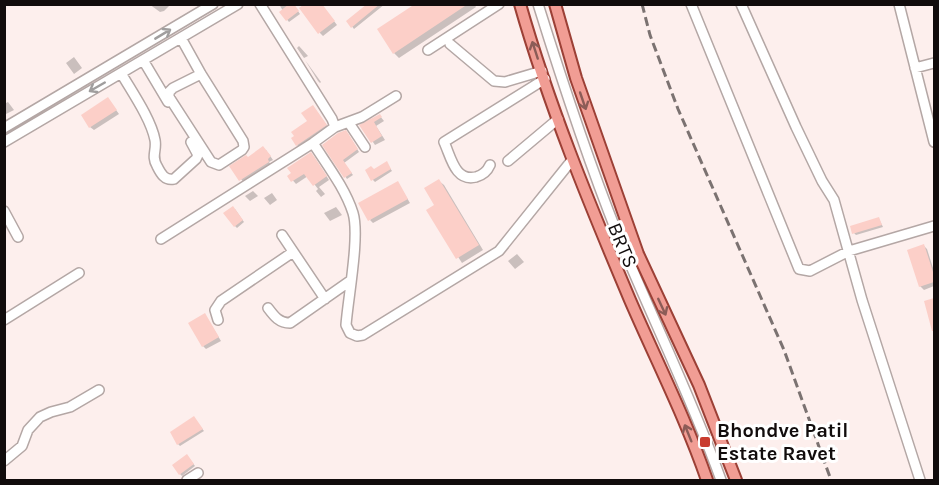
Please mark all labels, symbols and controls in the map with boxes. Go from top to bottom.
one-way arrow [154,28,171,40]
one-way arrow [529,41,540,60]
one-way arrow [89,82,106,94]
one-way arrow [579,91,590,110]
street label: BRTS [603,219,642,271]
one-way arrow [657,298,669,316]
place label: Bhondve Patil Estate Ravet [717,419,848,465]
one-way arrow [682,424,693,442]
marker: Bhondve Patil Estate Ravet [698,435,712,449]

